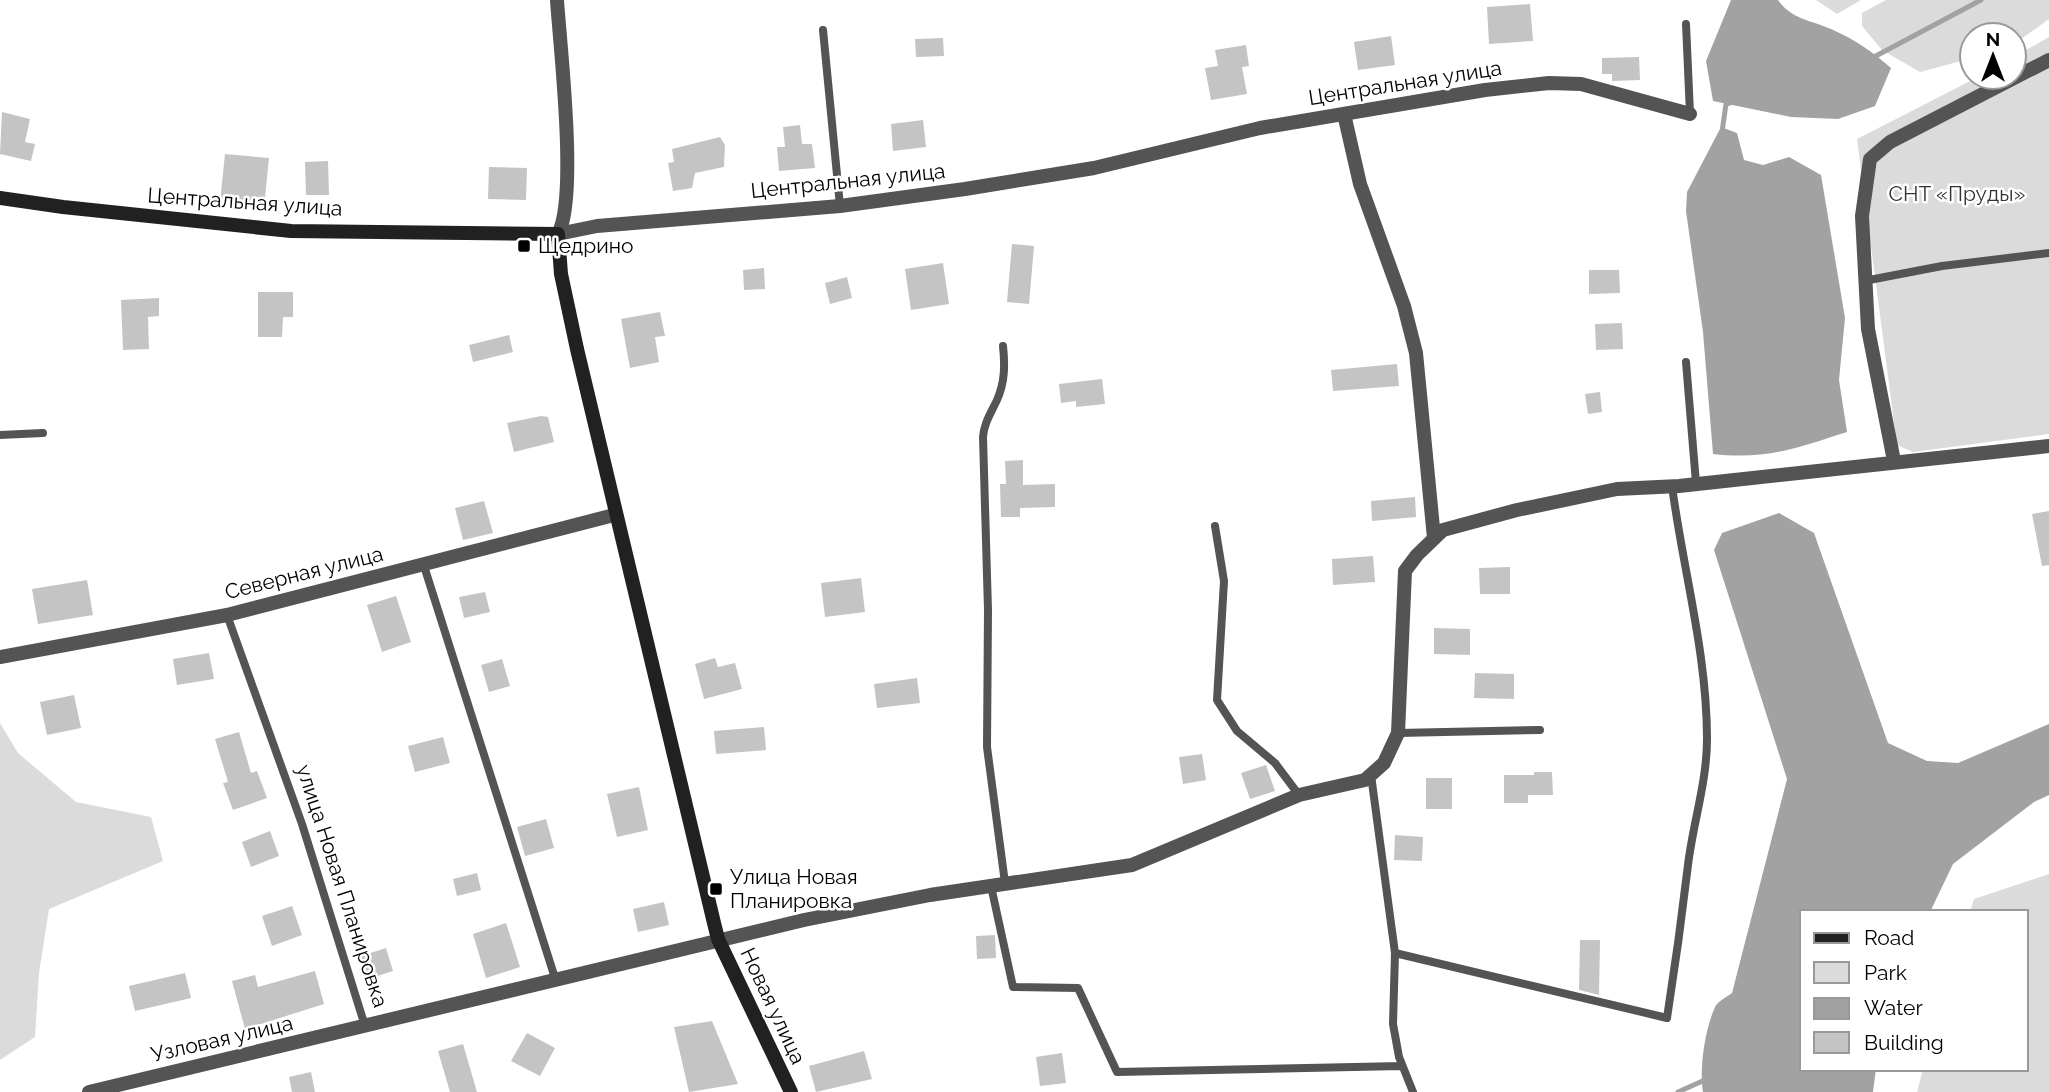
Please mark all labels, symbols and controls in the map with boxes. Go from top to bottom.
north arrow [1958,21,2028,91]
text: N [1986,28,2000,50]
street label: Центральная улица [1306,55,1503,110]
street label: Центральная улица [750,158,946,203]
park label: СНТ «Пруды» [1889,181,2025,206]
street label: Центральная улица [147,182,343,221]
place label: Щедрино [538,233,633,258]
marker: Щедрино [516,238,532,254]
street label: Северная улица [222,541,386,604]
street label: улица Новая Планировка [291,761,394,1010]
place label: Улица Новая Планировка [730,864,858,913]
marker: Улица Новая Планировка [708,881,724,897]
legend [1800,910,2028,1071]
text: Road [1864,925,1914,950]
street label: Новая улица [736,944,811,1068]
text: Park [1864,960,1907,985]
text: Water [1864,995,1923,1020]
street label: Узловая улица [149,1010,295,1067]
text: Building [1864,1030,1944,1055]

